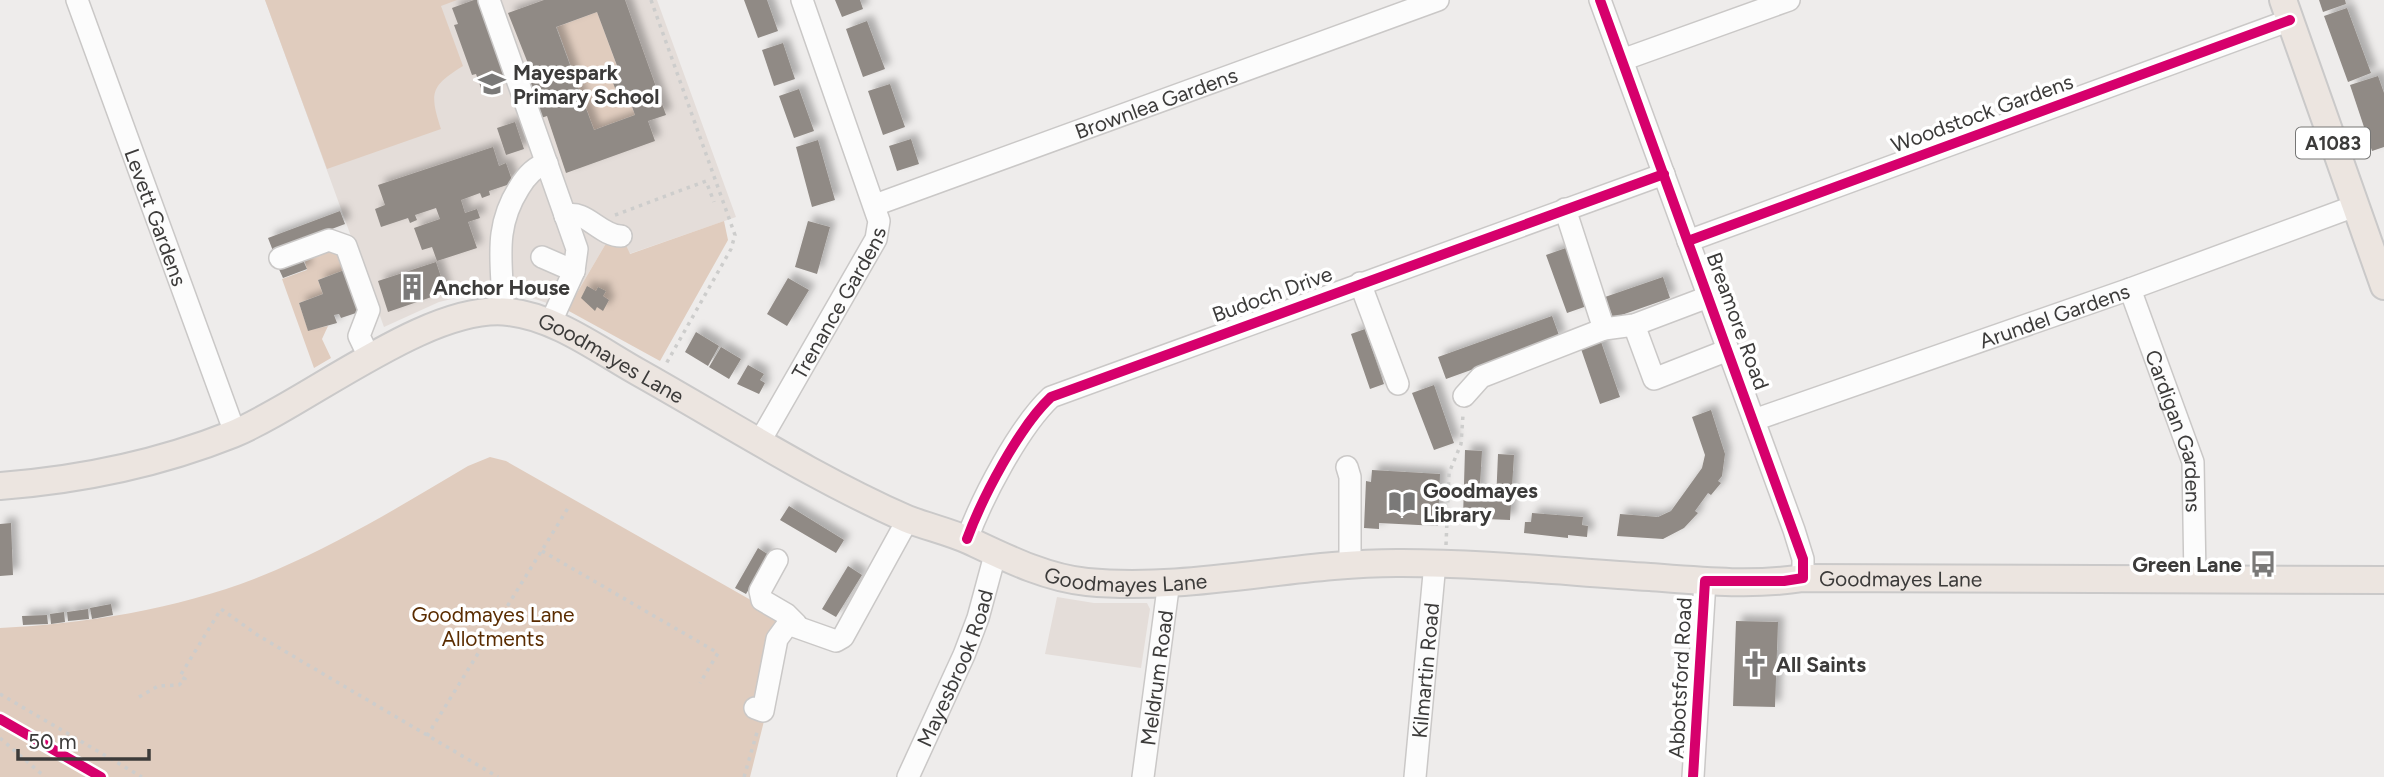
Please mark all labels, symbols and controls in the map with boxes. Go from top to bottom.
place label: Mayespark Primary School [513,60,659,109]
street label: Brownlea Gardens [1071,62,1241,144]
street label: Woodstock Gardens [1888,68,2076,158]
school or university icon: Mayespark Primary School [477,69,507,99]
road number: A1083 [2296,127,2370,158]
street label: Levett Gardens [120,145,193,289]
street label: Trenance Gardens [786,226,890,383]
street label: Breamore Road [1702,249,1774,393]
street label: Budoch Drive [1209,261,1335,327]
building icon: Anchor House [397,272,427,302]
place label: Anchor House [433,275,570,300]
street label: Arundel Gardens [1976,278,2133,353]
street label: Goodmayes Lane [535,307,689,408]
street label: Cardigan Gardens [2141,346,2206,513]
place label: Goodmayes Library [1423,478,1538,527]
library icon: Goodmayes Library [1387,487,1417,517]
bus stop icon: Green Lane [2248,549,2278,579]
place label: Green Lane [2132,552,2242,577]
street label: Goodmayes Lane [1041,561,1208,597]
street label: Goodmayes Lane [1819,566,1982,591]
street label: Mayesbrook Road [911,587,998,750]
street label: Abbotsford Road [1663,597,1697,759]
park label: Goodmayes Lane Allotments [411,602,575,651]
street label: Kilmartin Road [1406,602,1444,739]
street label: Meldrum Road [1135,609,1178,747]
church icon: All Saints [1740,649,1770,679]
place label: All Saints [1776,652,1866,677]
scale bar [18,718,149,762]
text: 50 m [28,729,77,754]

